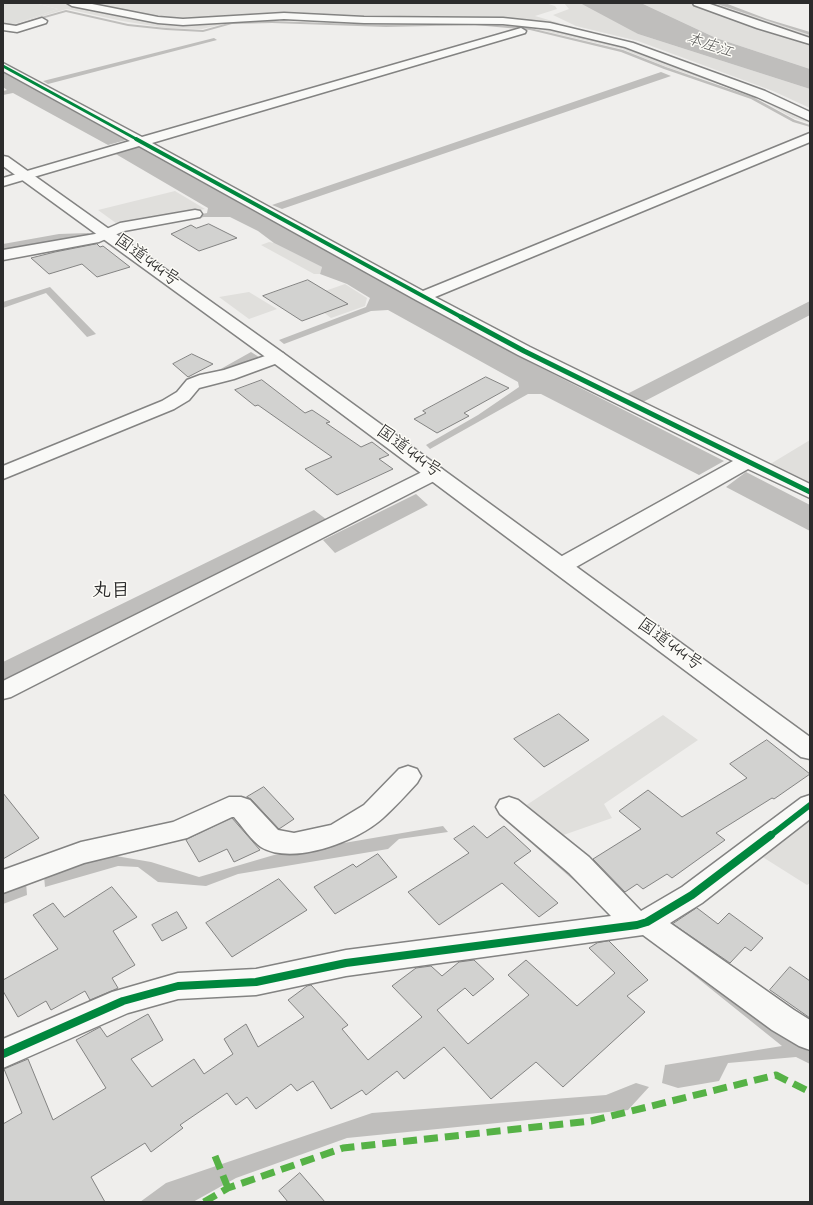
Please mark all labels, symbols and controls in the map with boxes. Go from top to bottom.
water label: 本庄江 [683,30,735,64]
street label: 国道444号 [109,231,183,293]
street label: 国道444号 [371,422,445,484]
district label: 丸目 [92,582,130,604]
street label: 国道444号 [632,615,706,677]

